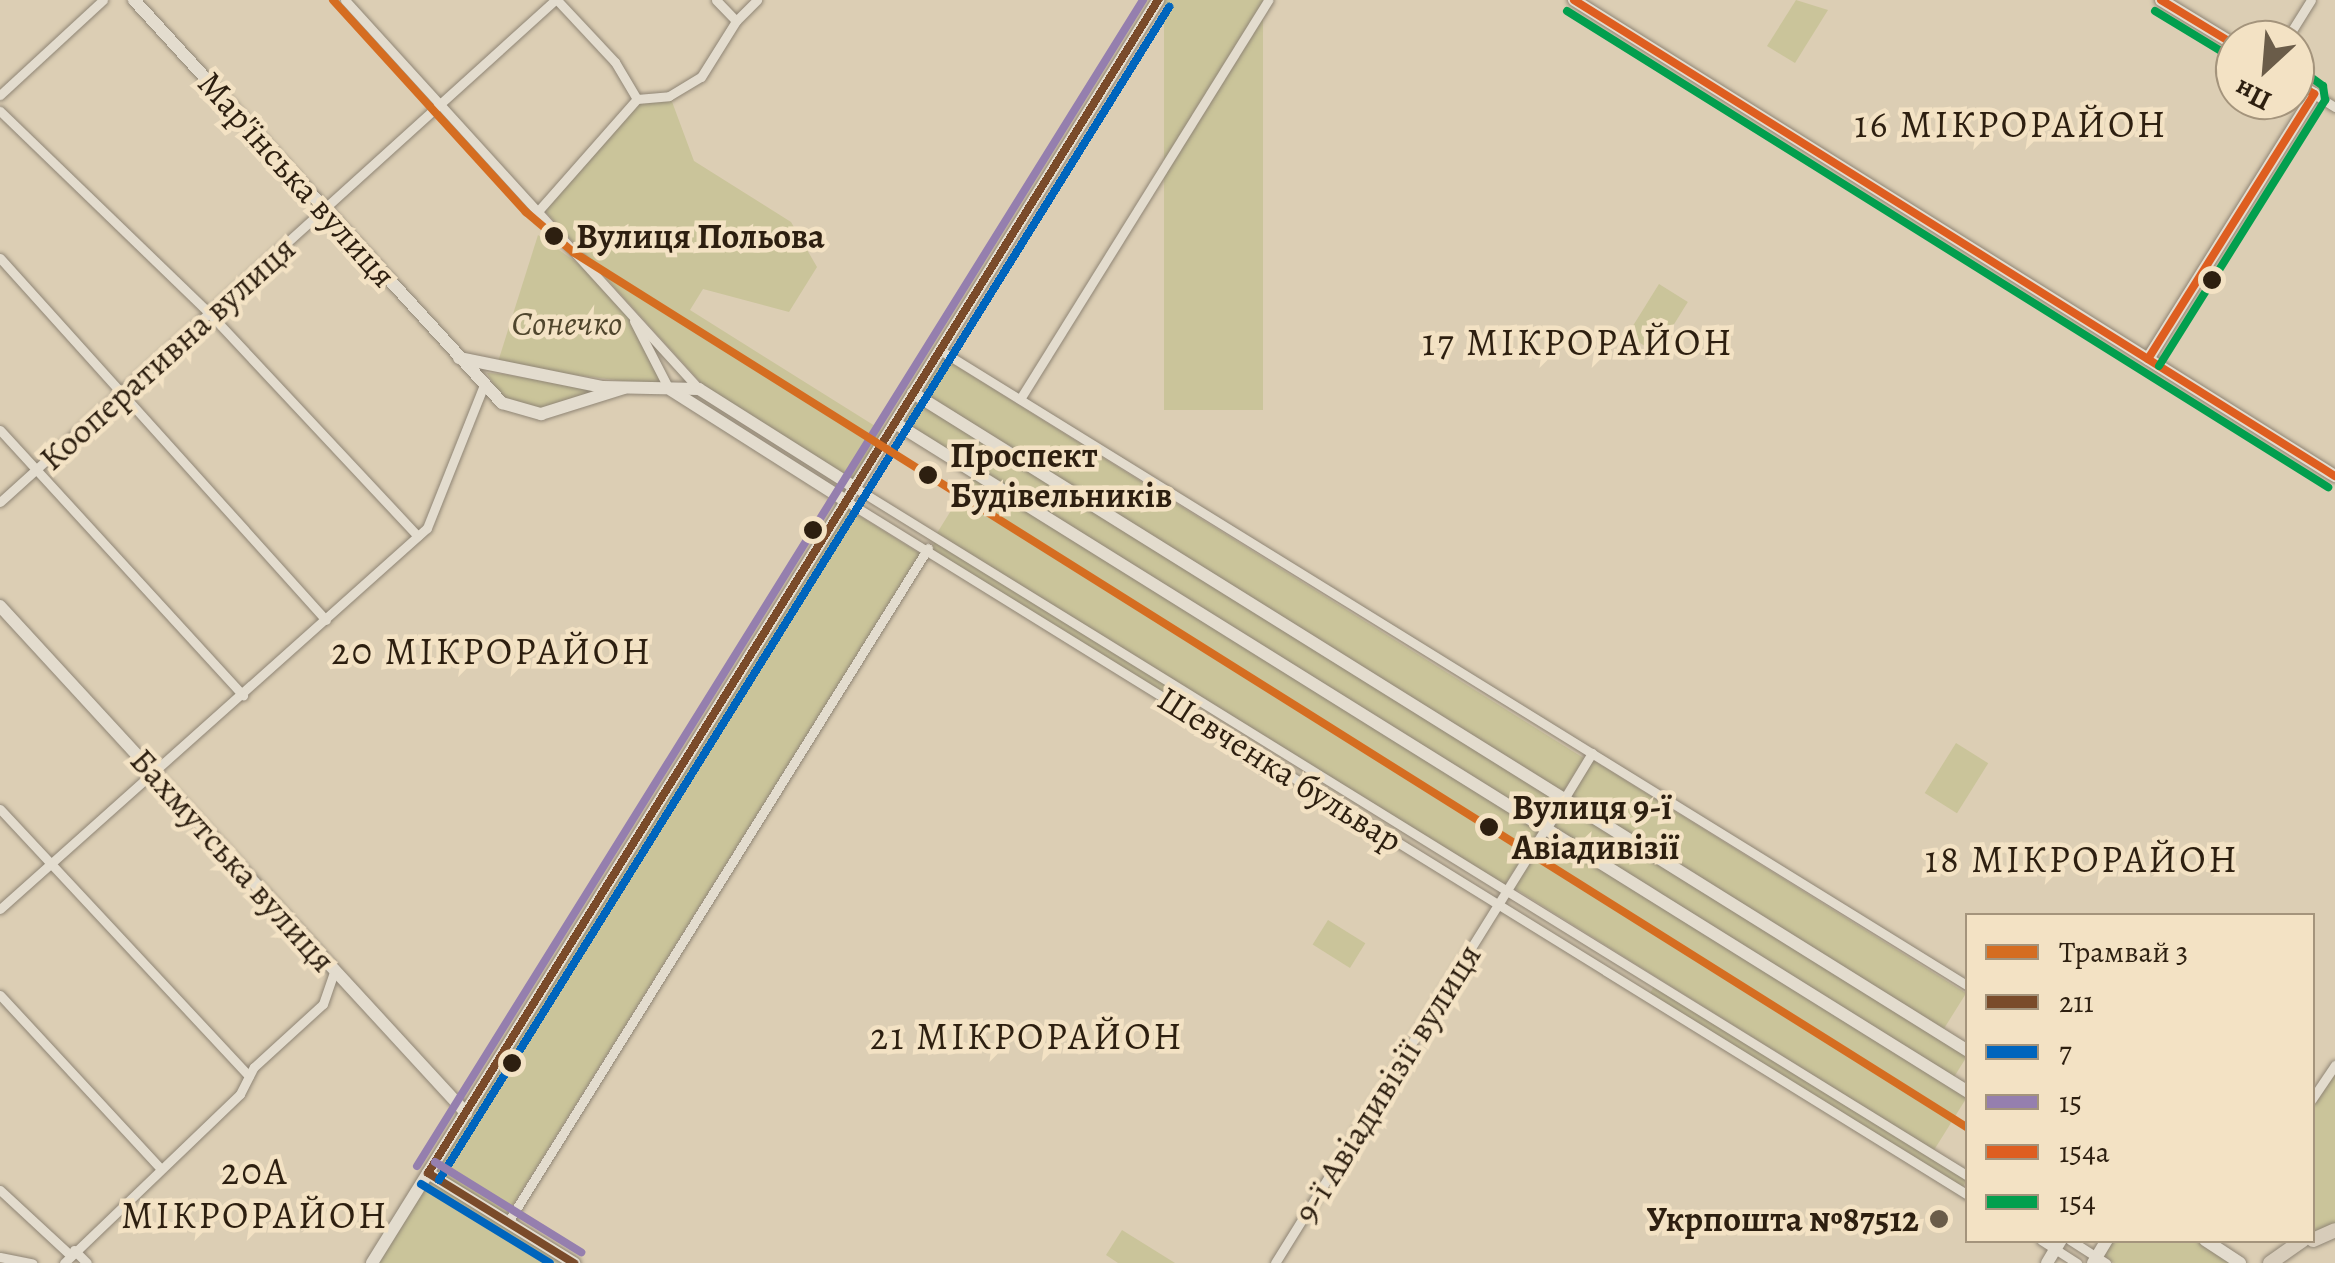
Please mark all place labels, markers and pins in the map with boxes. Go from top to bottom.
place label: Вулиця Польова [576,215,825,257]
marker: Вулиця Польова [541,223,567,249]
unlabelled marker [2202,270,2222,290]
place label: Проспект Будівельників [950,434,1172,516]
marker: Проспект Будівельників [915,462,941,488]
unlabelled marker [803,520,823,540]
place label: Вулиця 9-ї Авіадивізії [1512,786,1679,868]
marker: Вулиця 9-ї Авіадивізії [1476,814,1502,840]
unlabelled marker [502,1053,522,1073]
place label: Укрпошта №87512 [1647,1198,1919,1240]
marker: Укрпошта №87512 [1928,1208,1950,1230]

